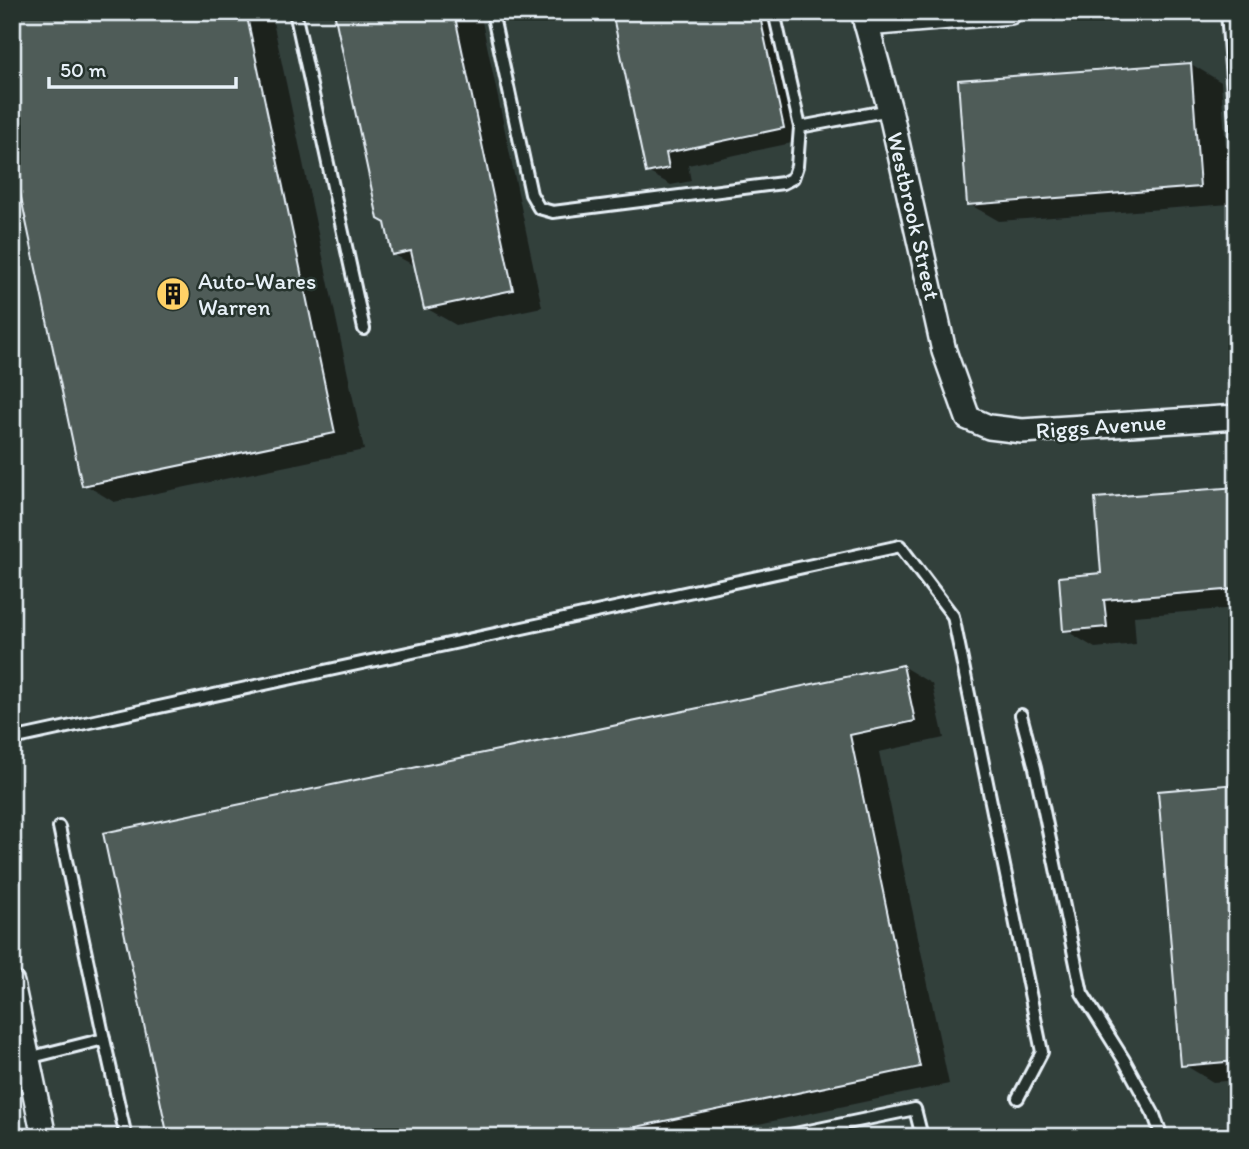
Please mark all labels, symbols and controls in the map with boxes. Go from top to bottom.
scale bar [49,46,236,90]
text: 50 m [60,57,107,82]
street label: Westbrook Street [881,129,947,303]
place label: Auto-Wares Warren [198,267,316,321]
building icon: Auto-Wares Warren [154,275,192,313]
street label: Riggs Avenue [1035,407,1167,445]

